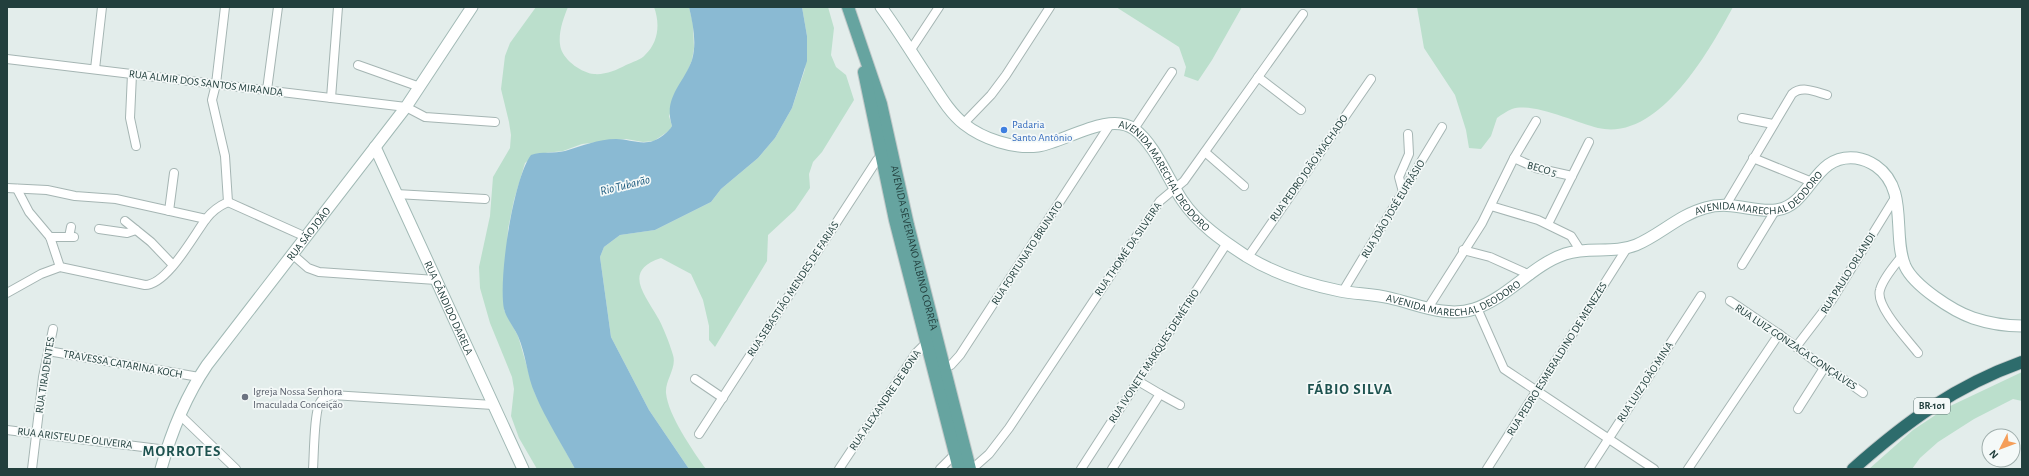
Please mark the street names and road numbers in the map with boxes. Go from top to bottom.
street label: RUA ALMIR DOS SANTOS MIRANDA [128,68,284,98]
street label: RUA PEDRO JOÃO MACHADO [1268,113,1350,223]
street label: AVENIDA MARECHAL DEODORO [1118,118,1212,233]
street label: RUA JOÃO JOSÉ EUFRÁSIO [1358,157,1427,260]
street label: BECO 5 [1526,160,1558,179]
street label: AVENIDA SEVERIANO ALBINO CORRÊA [889,164,940,332]
street label: AVENIDA MARECHAL DEODORO [1693,169,1824,217]
street label: RUA FORTUNATO BRUNATO [989,199,1065,307]
street label: RUA THOMÉ DA SILVEIRA [1092,199,1164,298]
street label: RUA SÃO JOÃO [284,205,332,263]
street label: RUA SEBASTIÃO MENDES DE FARIAS [745,220,841,358]
street label: RUA PAULO ORLANDI [1819,230,1877,316]
street label: RUA CÂNDIDO DARELA [423,259,475,357]
street label: AVENIDA MARECHAL DEODORO [1385,278,1522,318]
street label: RUA PEDRO ESMERALDINO DE MENEZES [1505,280,1609,438]
street label: RUA IVONETE MARQUES DEMÉTRIO [1106,287,1201,425]
street label: RUA LUIZ GONZAGA GONÇALVES [1733,302,1859,392]
street label: RUA TIRADENTES [34,336,56,414]
street label: RUA LUIZ JOÃO MINA [1615,339,1675,424]
street label: RUA ALEXANDRE DE BONA [847,347,923,452]
street label: TRAVESSA CATARINA KOCH [62,348,184,380]
road number: BR-101 [1914,398,1950,414]
street label: RUA ARISTEU DE OLIVEIRA [17,425,134,451]

